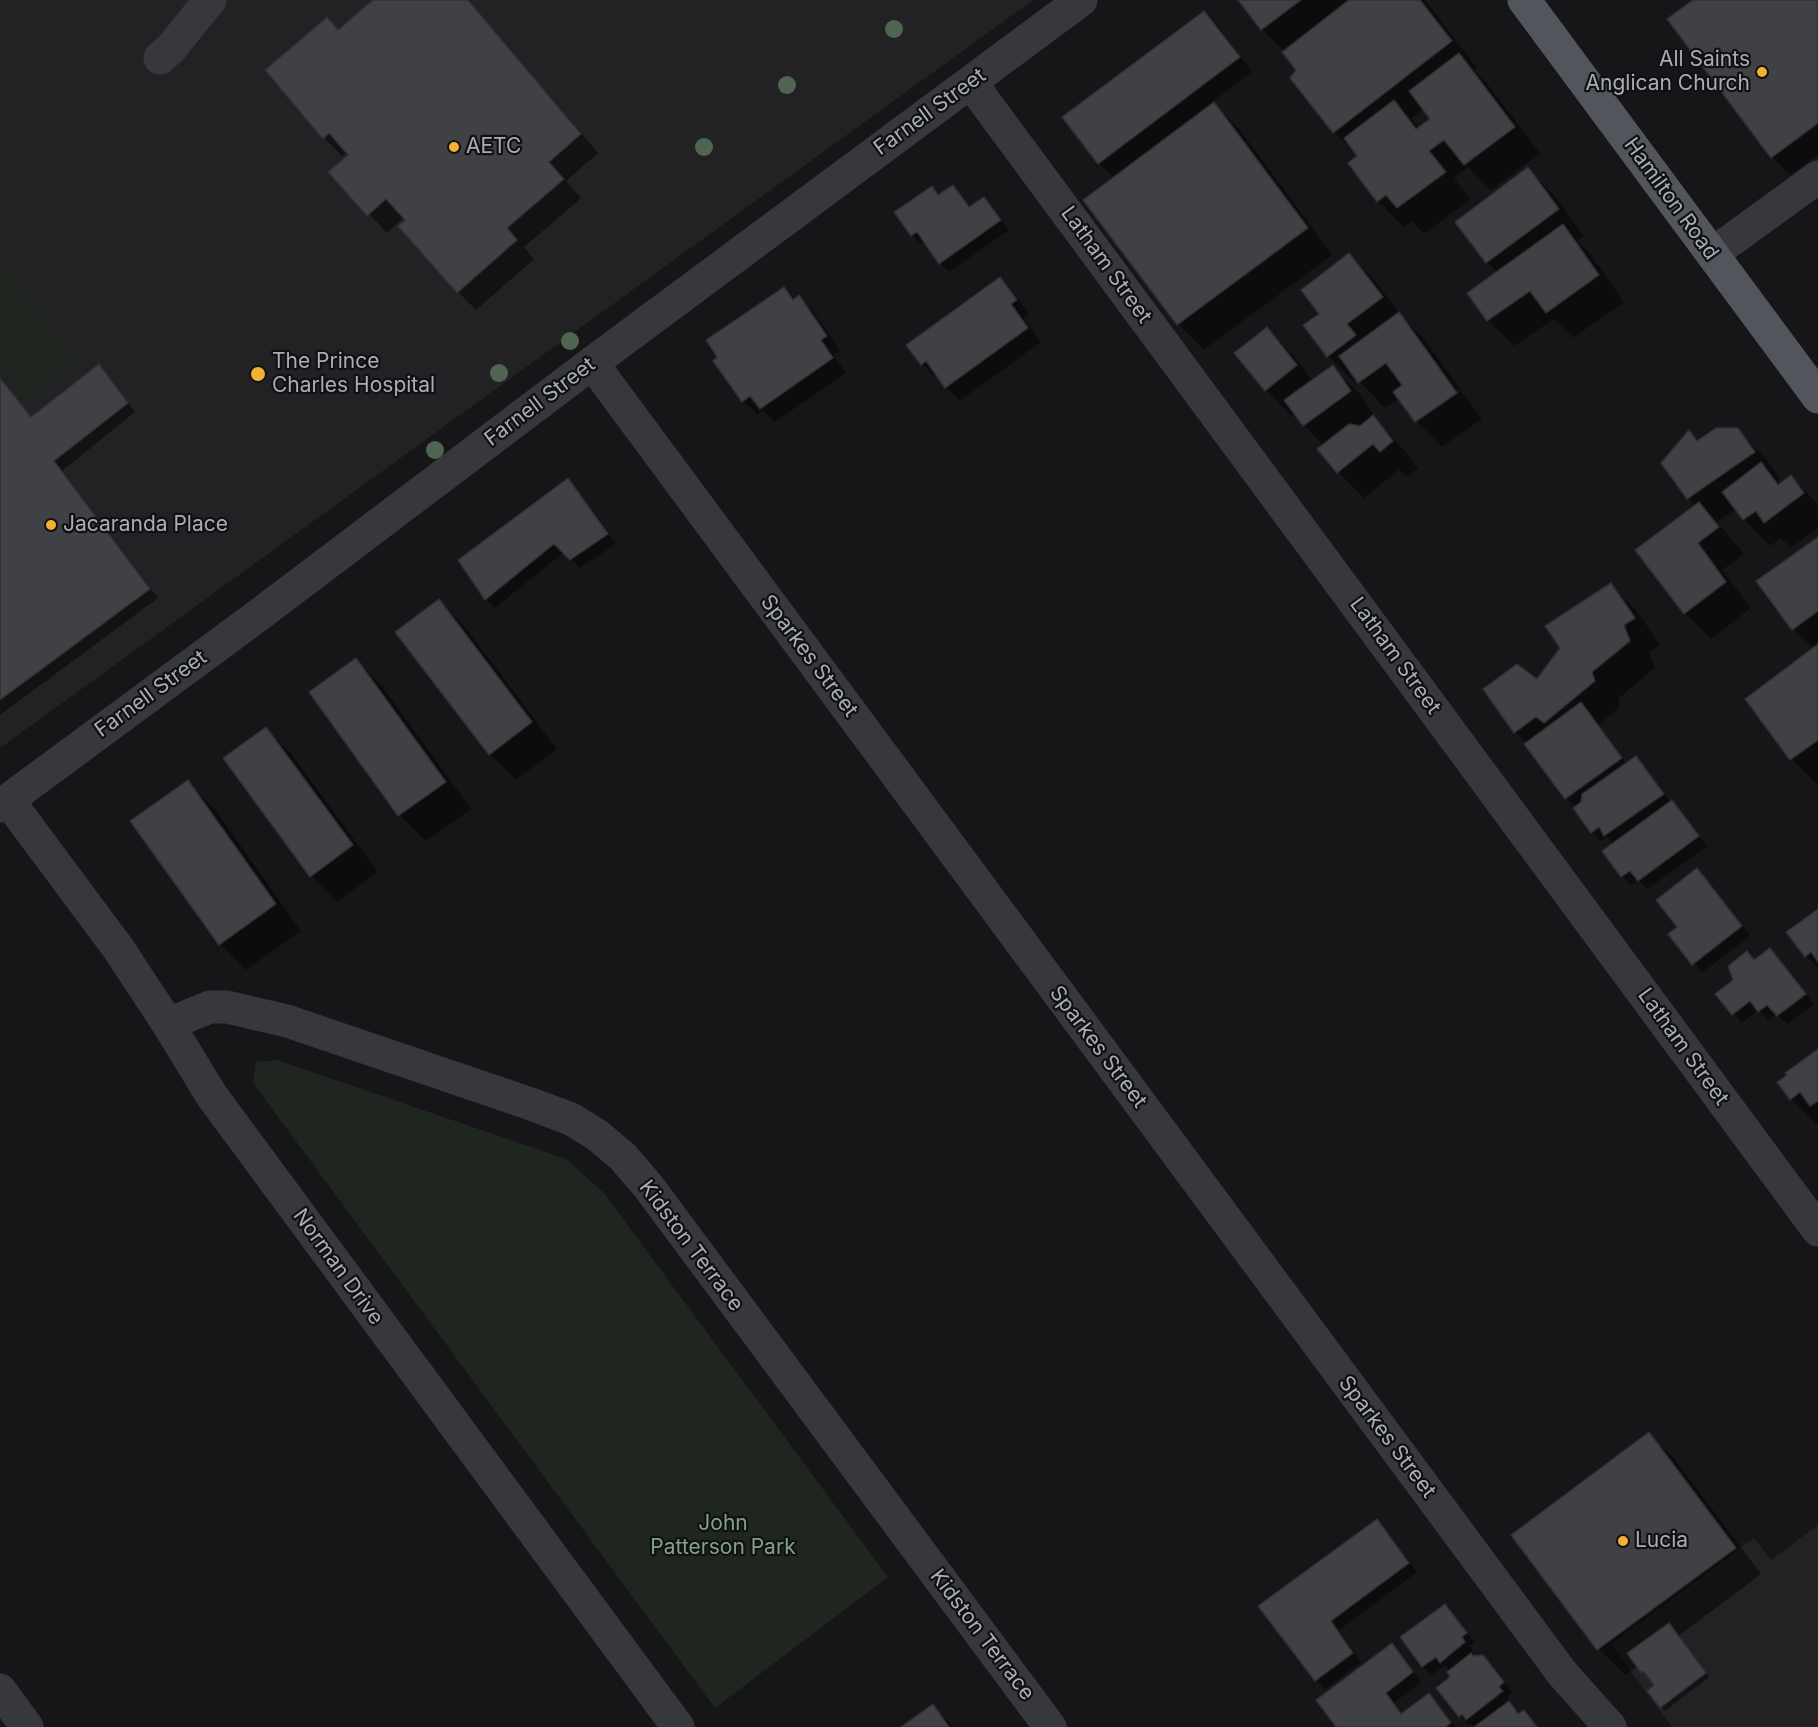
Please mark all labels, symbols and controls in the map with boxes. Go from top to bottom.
place label: All Saints Anglican Church [1586,47,1750,97]
street label: Farnell Street [869,63,991,161]
marker: All Saints Anglican Church [1755,65,1769,79]
street label: Hamilton Road [1618,133,1724,265]
place label: AETC [466,134,521,160]
marker: AETC [447,140,461,154]
street label: Latham Street [1055,202,1157,328]
place label: The Prince Charles Hospital [272,349,435,399]
street label: Farnell Street [480,352,600,452]
marker: The Prince Charles Hospital [249,365,267,383]
place label: Jacaranda Place [63,512,228,538]
marker: Jacaranda Place [44,518,58,532]
street label: Sparkes Street [755,590,863,722]
street label: Latham Street [1344,593,1446,719]
street label: Farnell Street [90,645,212,743]
street label: Sparkes Street [1044,981,1152,1113]
street label: Latham Street [1632,984,1734,1110]
street label: Kidston Terrace [634,1176,748,1316]
street label: Norman Drive [287,1204,389,1330]
street label: Sparkes Street [1333,1371,1441,1503]
park label: John Patterson Park [650,1511,796,1561]
place label: Lucia [1635,1528,1688,1554]
marker: Lucia [1616,1534,1630,1548]
street label: Kidston Terrace [925,1565,1039,1705]

